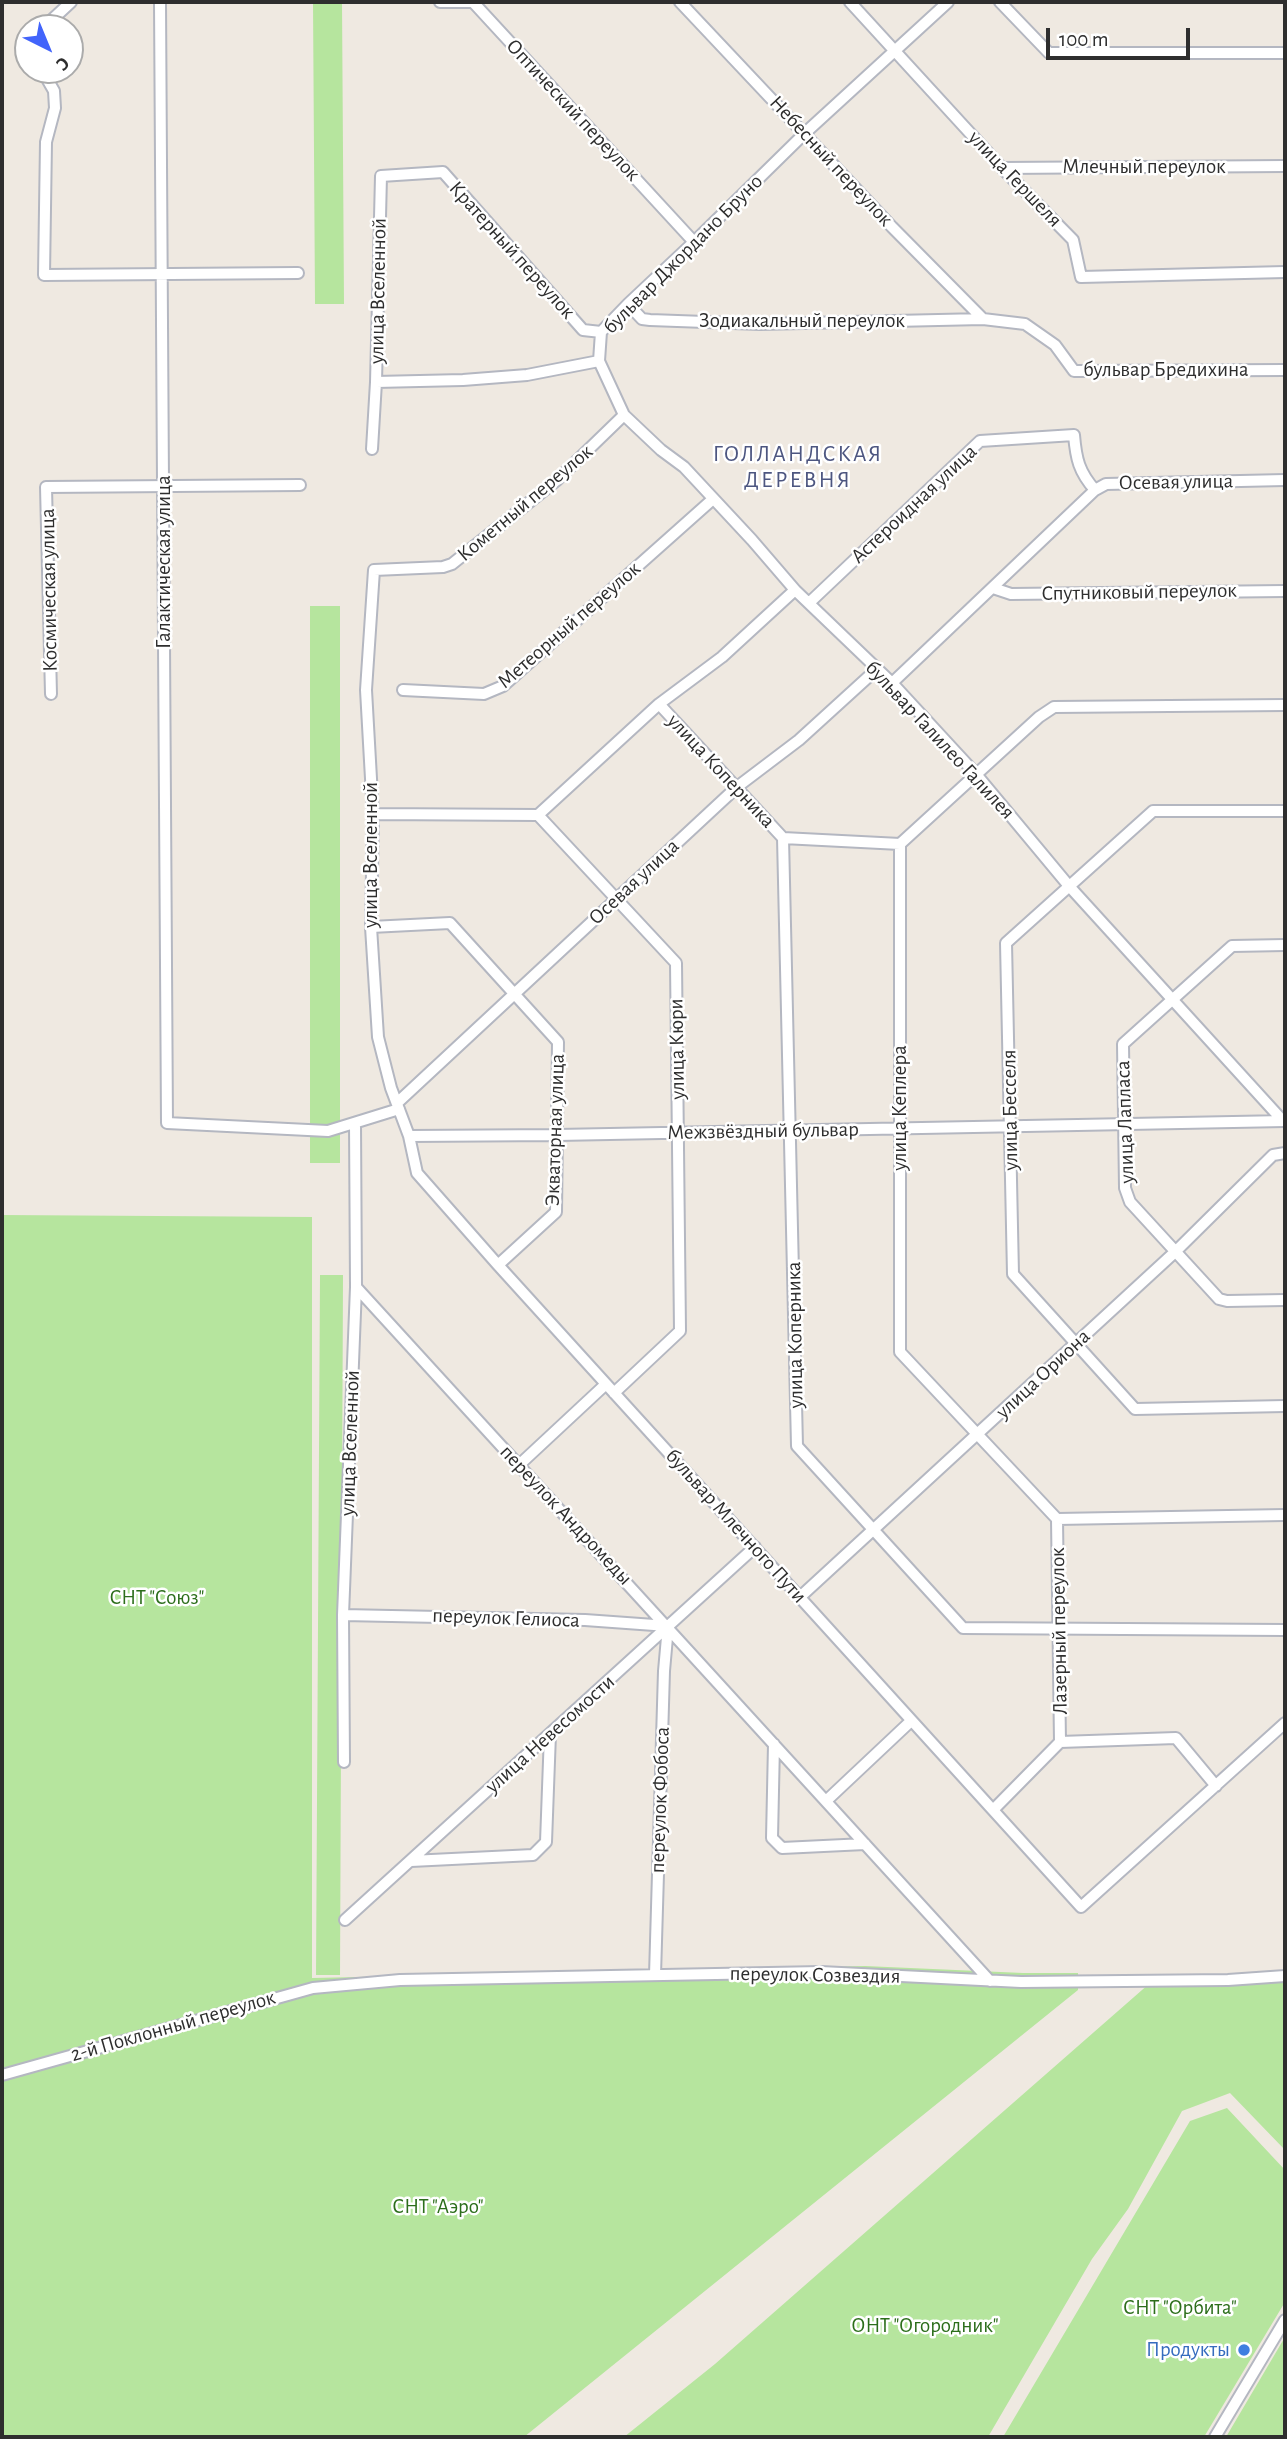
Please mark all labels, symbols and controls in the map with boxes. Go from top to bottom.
north arrow [14,14,84,84]
scale bar [1049,14,1192,58]
text: 100 m [1059,29,1109,50]
street label: Оптический переулок [501,34,645,186]
text: С [52,53,73,74]
street label: Небесный переулок [764,90,898,232]
street label: улица Гершеля [963,125,1067,233]
street label: Млечный переулок [1062,154,1226,180]
street label: бульвар Джордано Бруно [598,169,768,339]
street label: Кратерный переулок [444,176,580,324]
street label: улица Вселенной [364,218,392,364]
street label: Зодиакальный переулок [699,308,905,334]
street label: бульвар Бредихина [1083,357,1249,383]
street label: Кометный переулок [452,439,598,567]
street label: Астероидная улица [846,439,982,569]
district label: ГОЛЛАНДСКАЯ ДЕРЕВНЯ [714,440,882,494]
street label: Осевая улица [1118,468,1234,496]
street label: Галактическая улица [151,475,177,649]
street label: Космическая улица [35,508,63,672]
street label: Метеорный переулок [492,556,646,694]
street label: Спутниковый переулок [1041,578,1237,606]
street label: бульвар Галилео Галилея [860,655,1020,825]
street label: улица Коперника [662,709,780,833]
street label: улица Вселенной [358,782,384,928]
street label: Осевая улица [583,834,685,930]
street label: улица Кюри [664,998,690,1100]
street label: улица Кеплера [887,1045,913,1171]
street label: улица Бесселя [996,1049,1024,1171]
street label: Экваторная улица [540,1053,570,1207]
street label: улица Лапласа [1110,1060,1140,1184]
street label: Межзвёздный бульвар [667,1117,859,1145]
street label: улица Коперника [781,1261,809,1409]
street label: улица Ориона [991,1324,1095,1424]
street label: улица Вселенной [335,1370,365,1516]
street label: переулок Андромеды [494,1440,638,1590]
street label: бульвар Млечного Пути [660,1444,812,1608]
street label: Лазерный переулок [1045,1547,1073,1715]
park label: СНТ "Союз" [109,1585,205,1611]
street label: переулок Гелиоса [432,1603,580,1633]
street label: улица Невесомости [480,1669,620,1799]
street label: переулок Фобоса [645,1726,675,1874]
street label: переулок Созвездия [729,1961,901,1989]
street label: 2-й Поклонный переулок [68,1985,278,2067]
park label: СНТ "Аэро" [392,2194,484,2220]
park label: СНТ "Орбита" [1123,2295,1237,2321]
park label: ОНТ "Огородник" [851,2313,999,2339]
place label: Продукты [1146,2337,1230,2363]
marker: Продукты [1236,2342,1252,2358]

